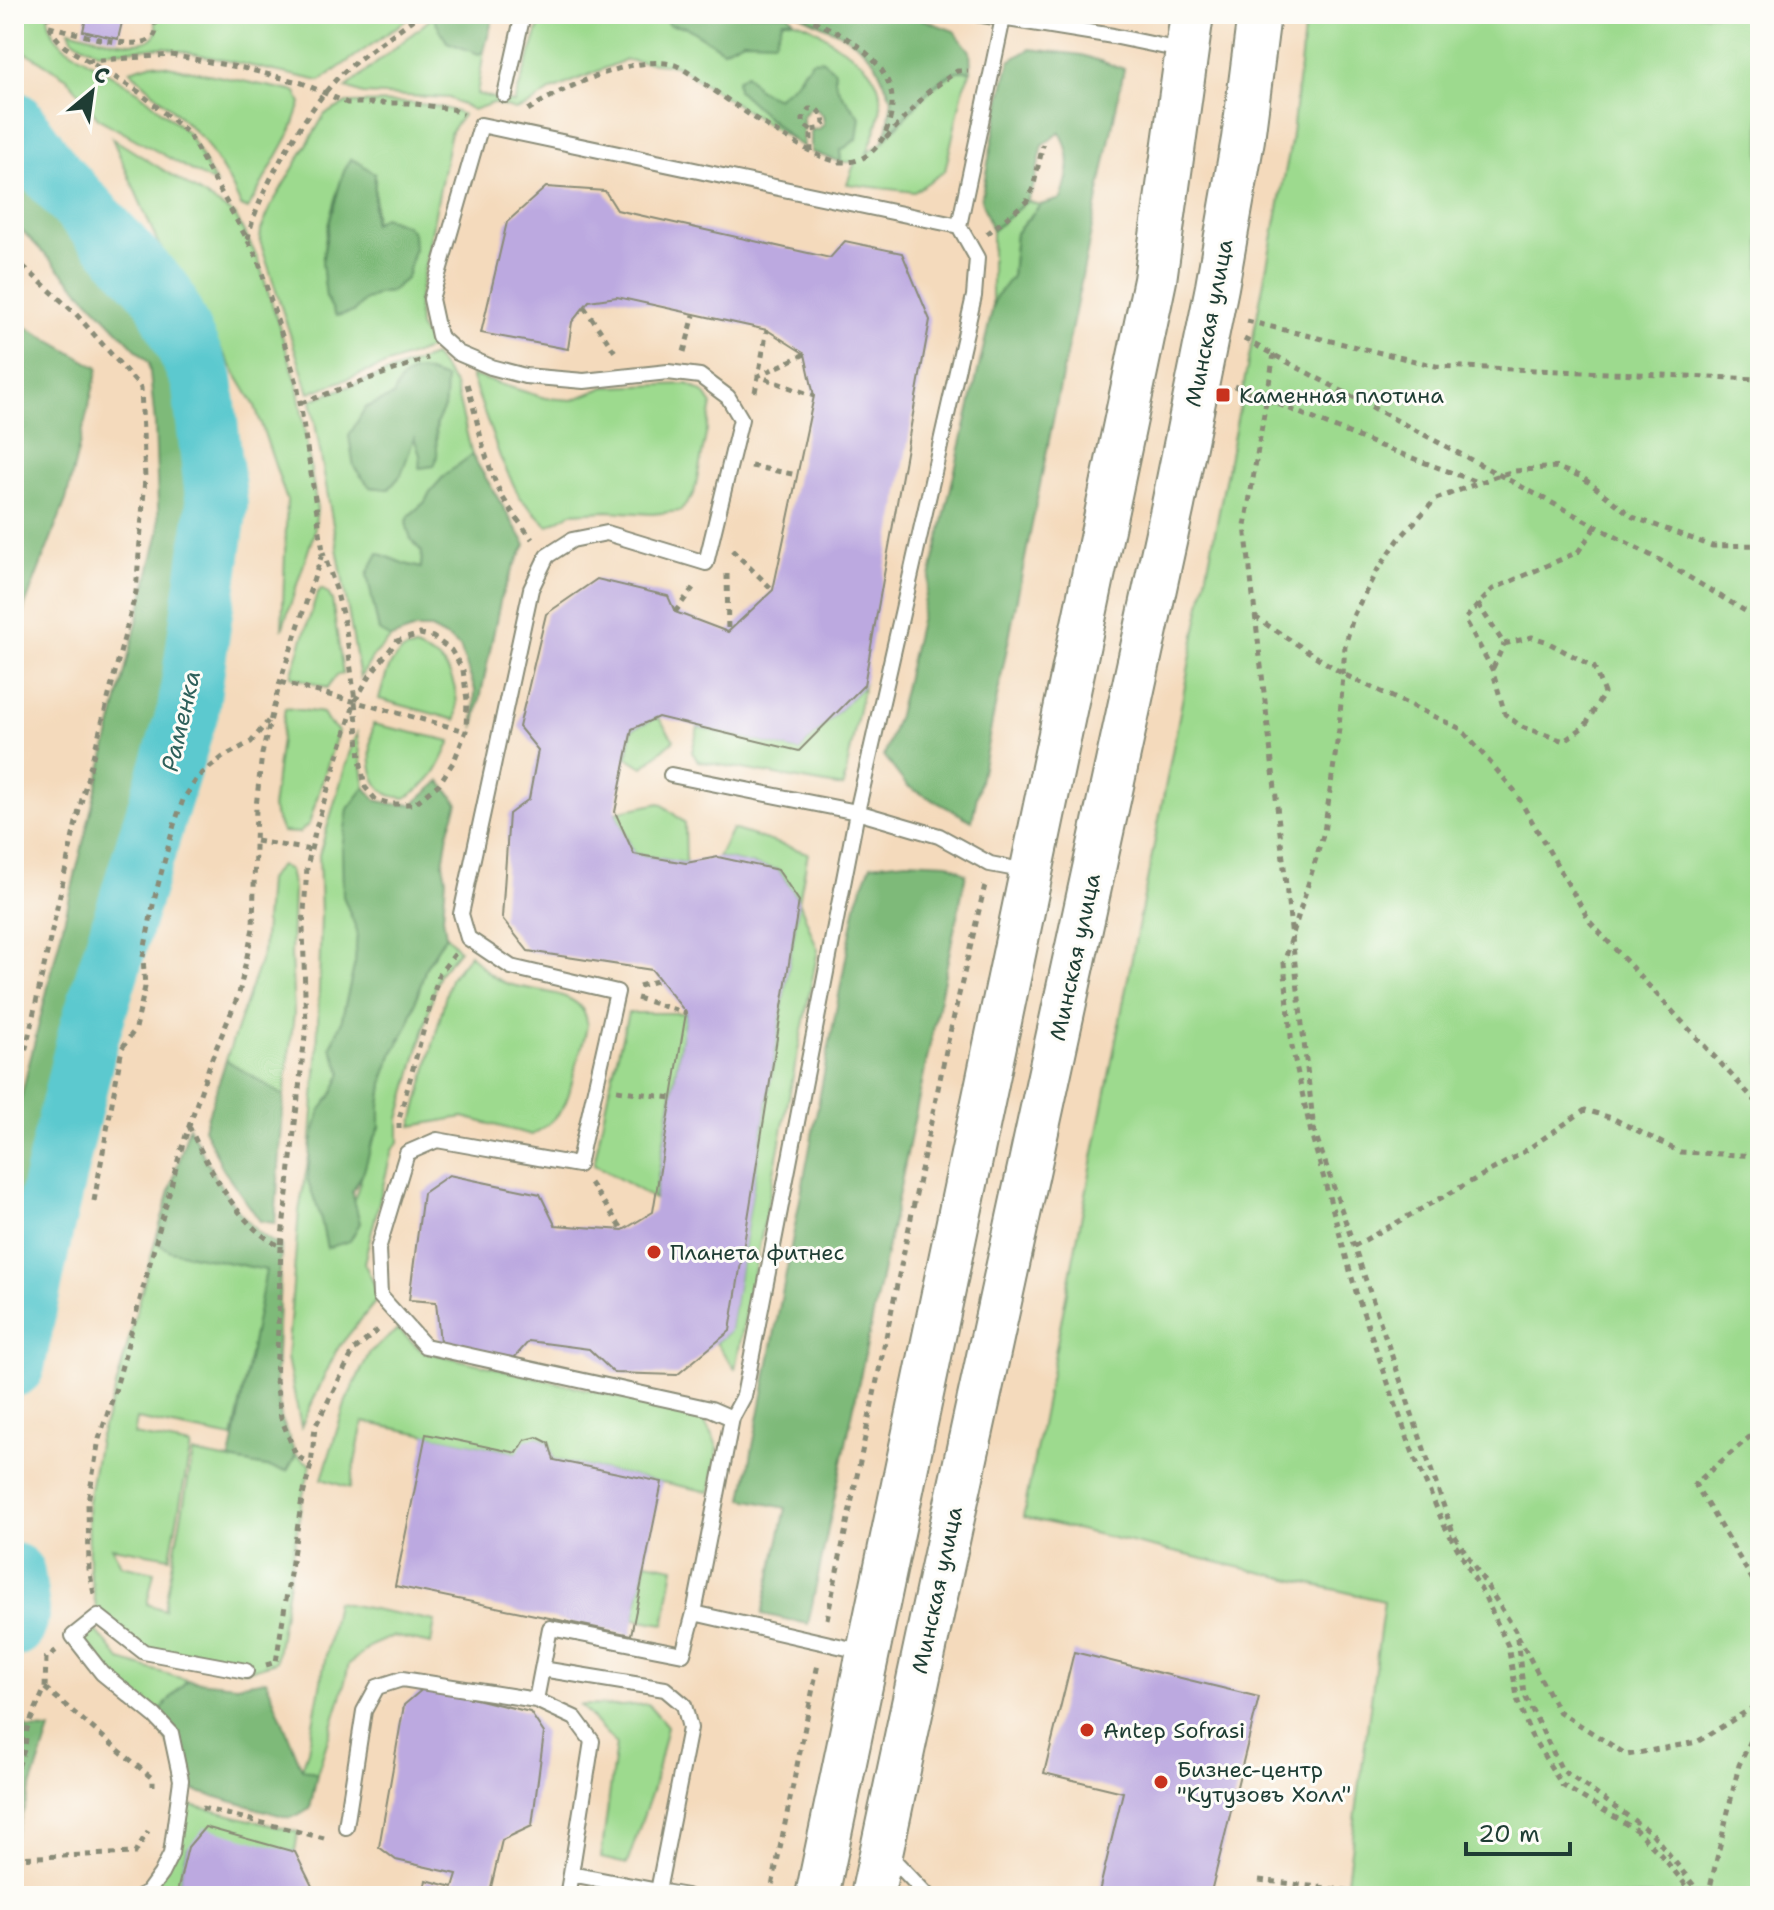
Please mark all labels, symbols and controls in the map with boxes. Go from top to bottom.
north arrow [52,52,132,132]
text: С [89,59,114,91]
street label: Минская улица [1179,236,1240,409]
place label: Каменная плотина [1239,381,1444,410]
marker: Каменная плотина [1214,386,1232,404]
water label: Раменка [154,667,208,775]
street label: Минская улица [1043,870,1107,1043]
place label: Планета фитнес [670,1238,845,1267]
marker: Планета фитнес [645,1243,663,1261]
street label: Минская улица [905,1503,969,1676]
place label: Antep Sofrasi [1103,1716,1245,1745]
marker: Antep Sofrasi [1078,1721,1096,1739]
place label: Бизнес-центр "Кутузовъ Холл" [1177,1755,1351,1809]
marker: Бизнес-центр "Кутузовъ Холл" [1152,1773,1170,1791]
scale bar [1466,1806,1570,1856]
text: 20 m [1478,1818,1540,1850]

